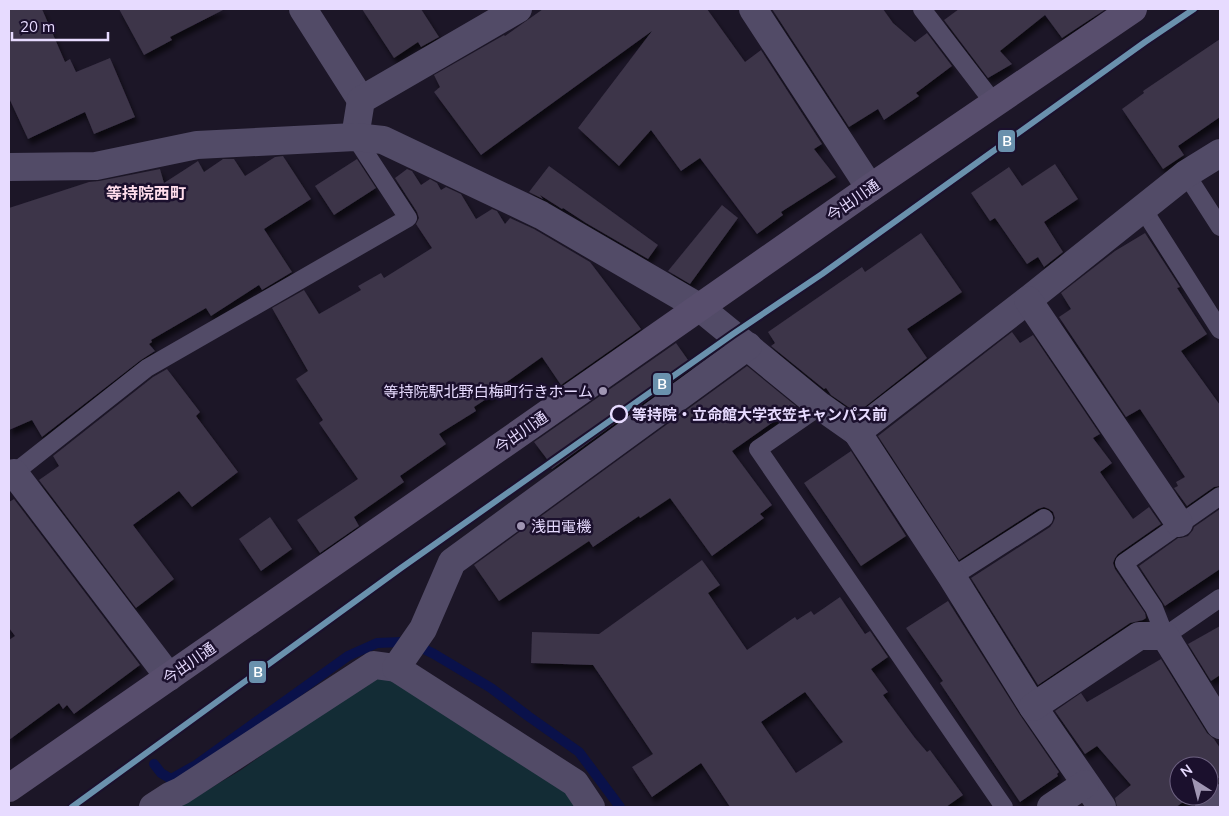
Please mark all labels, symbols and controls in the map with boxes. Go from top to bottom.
scale bar [12,10,109,42]
text: 20 m [20,17,55,36]
line badge: B [997,129,1016,153]
text: B [1002,132,1012,150]
street label: 今出川通 [823,175,883,225]
district label: 等持院西町 [106,183,186,203]
line badge: B [652,372,672,396]
text: B [657,375,667,393]
place label: 等持院駅北野白梅町行きホーム [383,382,593,401]
marker: 等持院駅北野白梅町行きホーム [597,385,609,397]
marker: 等持院・立命館大学衣笠キャンパス前 [610,405,628,423]
place label: 等持院・立命館大学衣笠キャンパス前 [632,405,887,424]
street label: 今出川通 [491,407,551,457]
place label: 浅田電機 [531,517,591,536]
marker: 浅田電機 [515,520,527,532]
street label: 今出川通 [159,638,219,688]
line badge: B [248,660,267,684]
text: B [253,663,263,681]
north arrow [1169,756,1219,806]
text: N [1177,760,1196,781]

